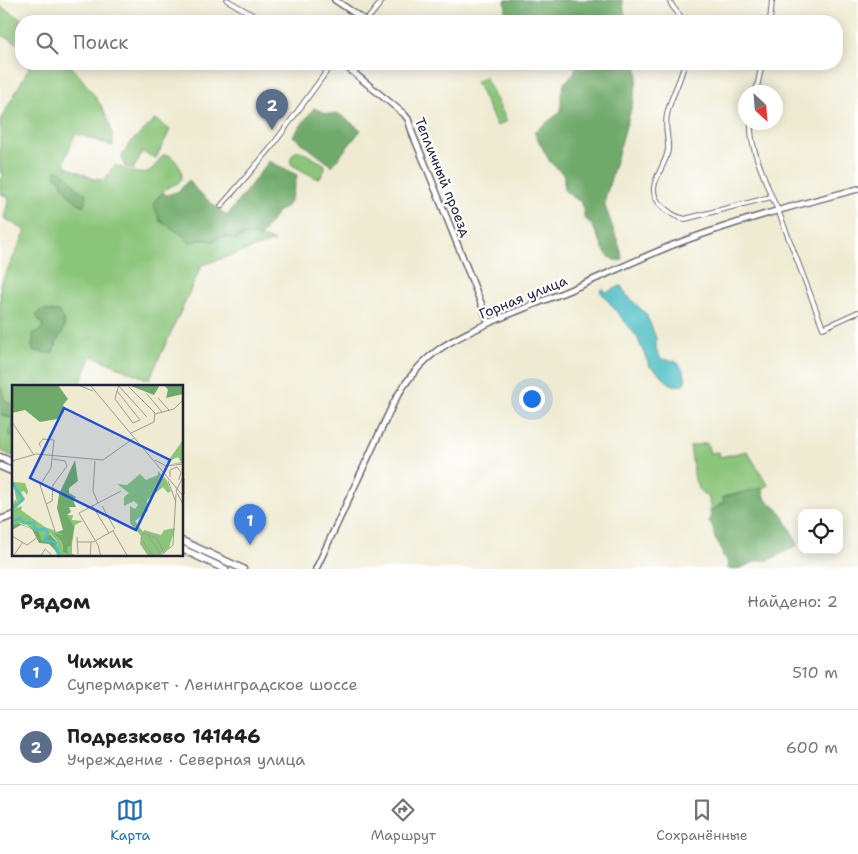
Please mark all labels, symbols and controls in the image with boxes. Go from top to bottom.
search box [15,15,843,70]
icon: search [33,29,61,57]
text: Поиск [73,30,128,55]
north arrow [738,85,783,130]
pin: 2 [256,89,288,130]
street label: Тепличный проезд [411,115,475,239]
street label: Горная улица [476,271,570,323]
inset map [12,385,184,556]
your location [519,386,545,412]
pin: 1 [234,504,266,545]
map controls [798,509,843,554]
button: locate [798,509,843,554]
text: Рядом [20,588,90,616]
text: Найдено: 2 [747,591,838,612]
text: Чижик [67,649,133,674]
text: 1 [32,662,40,683]
text: 510 m [792,662,838,683]
text: Супермаркет · Ленинградское шоссе [67,674,358,695]
text: Подрезково 141446 [67,724,261,749]
text: 2 [30,737,42,758]
text: 600 m [786,737,838,758]
text: Учреждение · Северная улица [67,749,305,770]
tab: Карта [110,796,150,844]
tab: Маршрут [371,796,436,844]
tab: Сохранённые [656,796,748,844]

